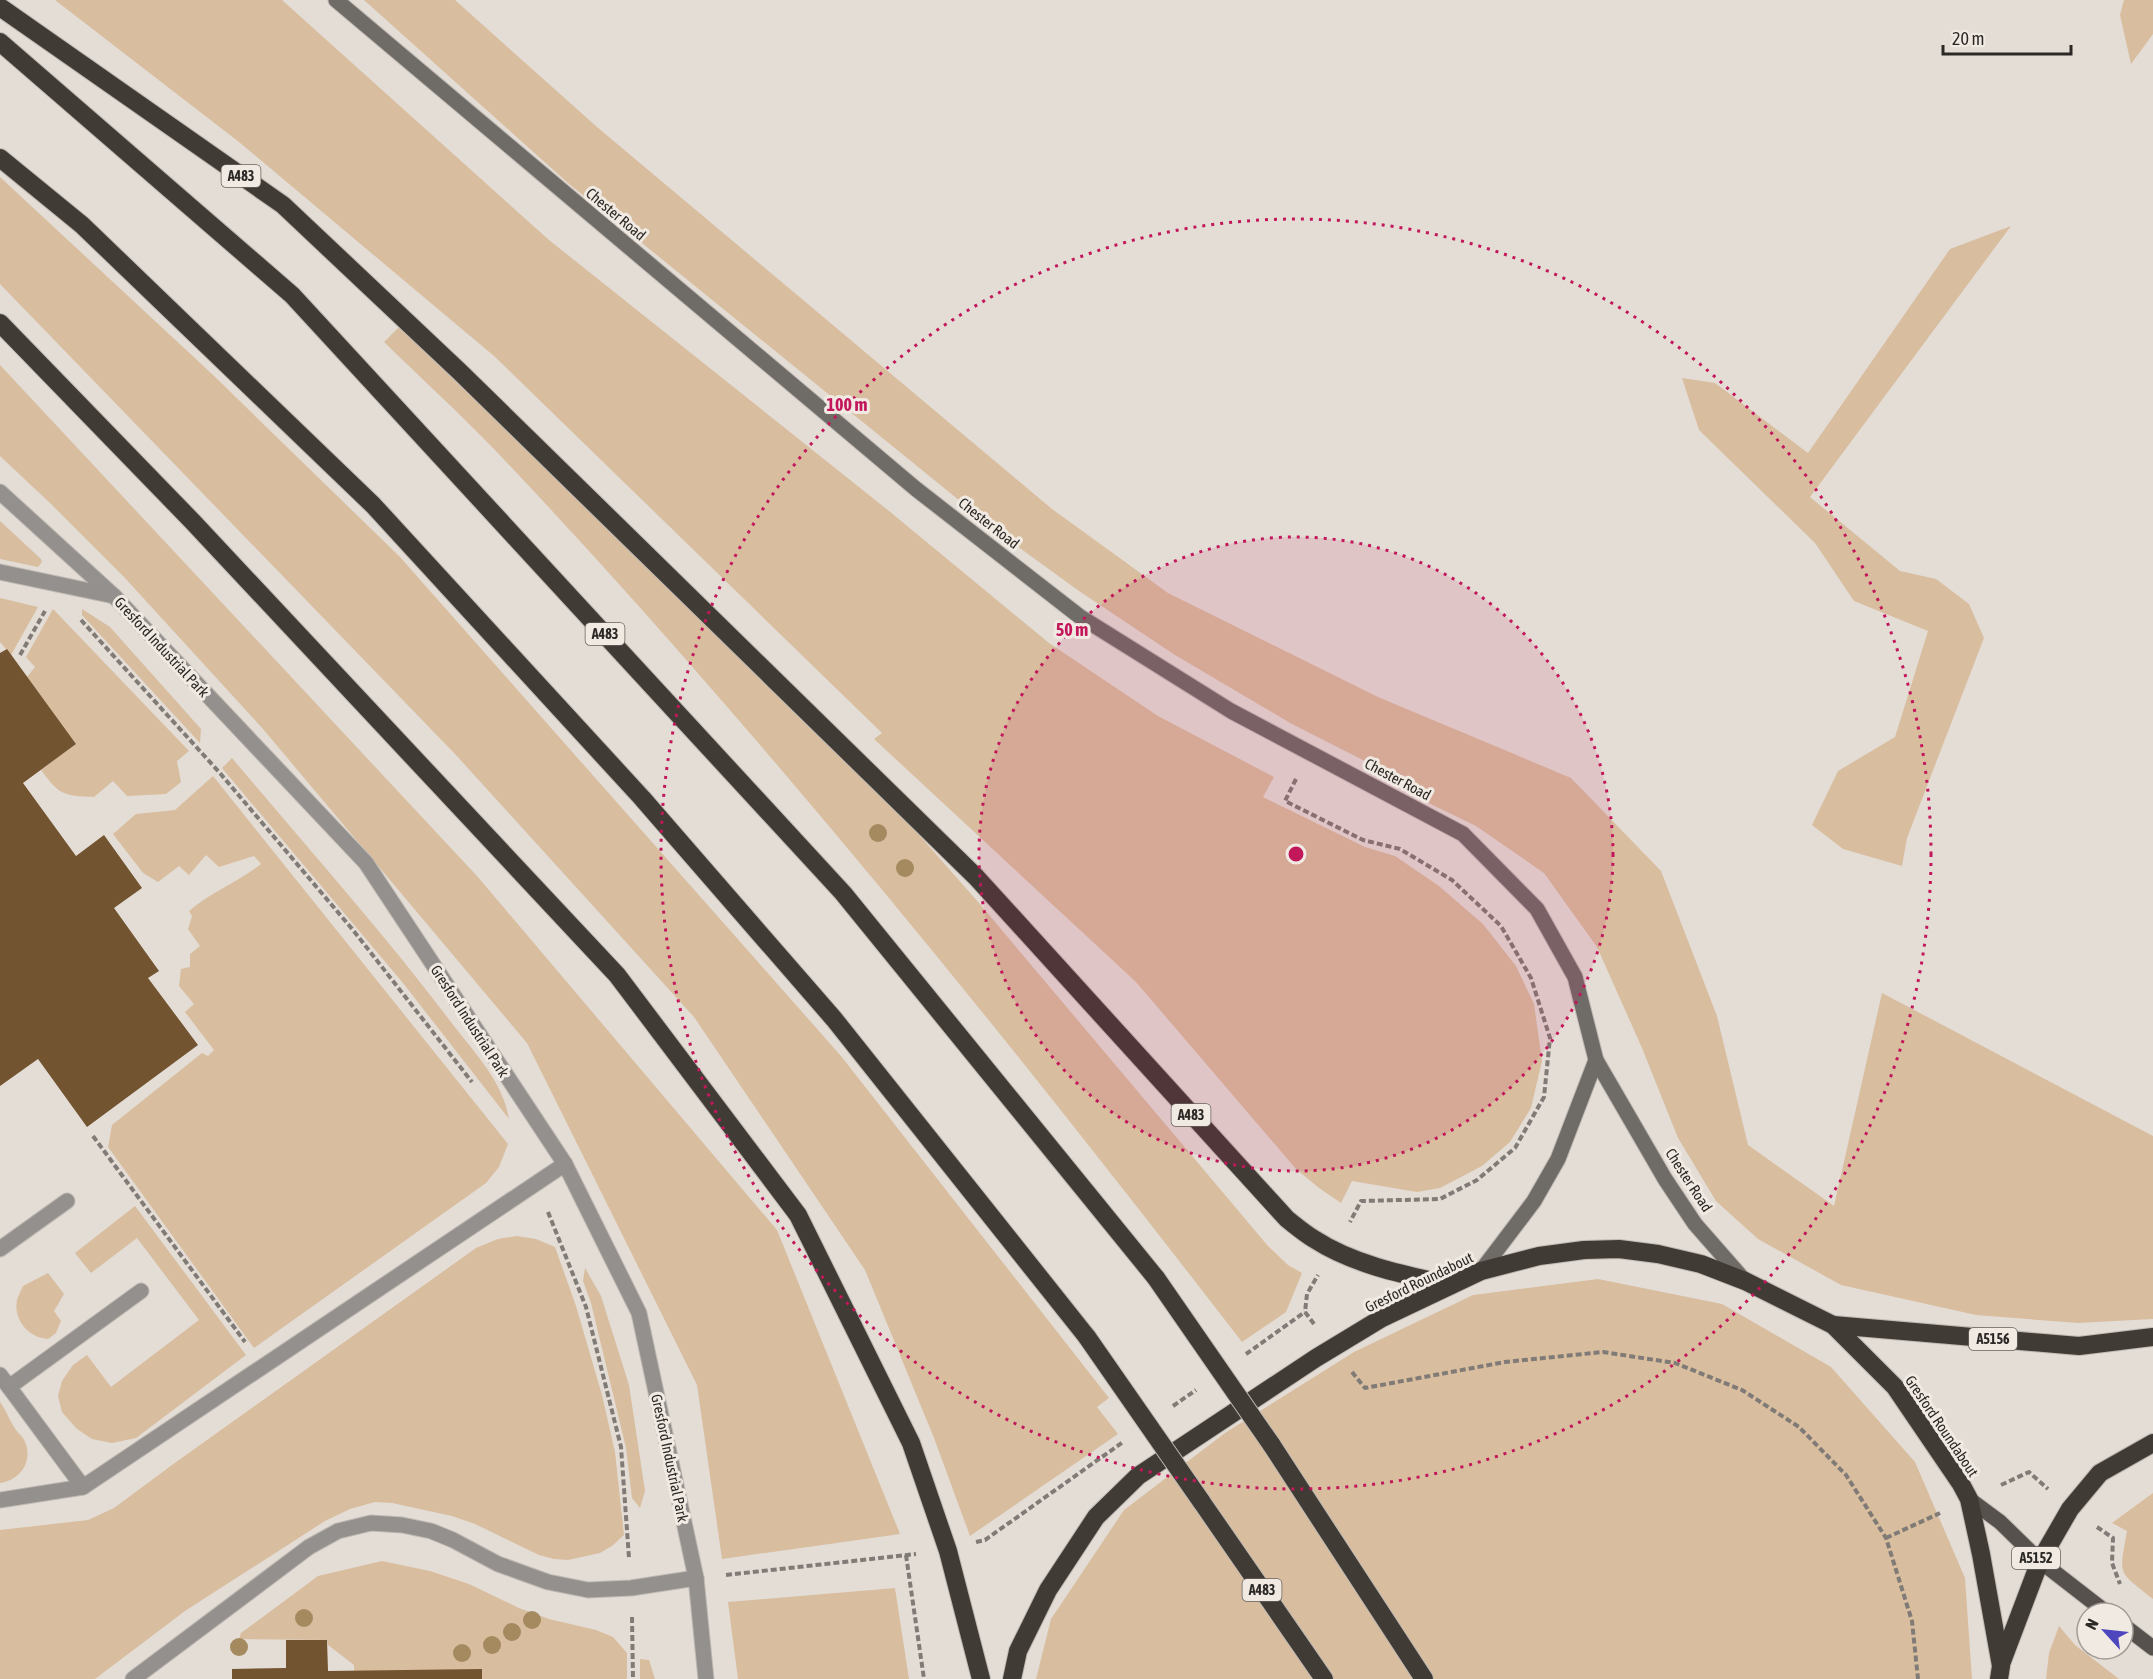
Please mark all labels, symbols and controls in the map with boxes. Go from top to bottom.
scale bar [1943,18,2070,56]
text: 20 m [1952,28,1984,49]
road number: A483 [222,165,260,187]
street label: Chester Road [583,184,649,244]
text: 100 m [827,394,867,415]
street label: Chester Road [955,494,1023,552]
street label: Gresford Industrial Park [111,594,213,701]
text: 50 m [1056,619,1088,640]
road number: A483 [586,623,624,645]
street label: Chester Road [1362,755,1434,803]
centre of rings [1286,844,1306,864]
street label: Gresford Industrial Park [427,962,513,1081]
road number: A483 [1172,1104,1210,1126]
street label: Chester Road [1662,1145,1716,1215]
street label: Gresford Roundabout [1362,1248,1476,1316]
road number: A5156 [1969,1328,2017,1350]
street label: Gresford Roundabout [1902,1372,1982,1480]
street label: Gresford Industrial Park [648,1393,692,1524]
road number: A5152 [2012,1547,2060,1569]
road number: A483 [1242,1579,1282,1601]
north arrow [2075,1601,2135,1661]
text: N [2081,1616,2102,1632]

